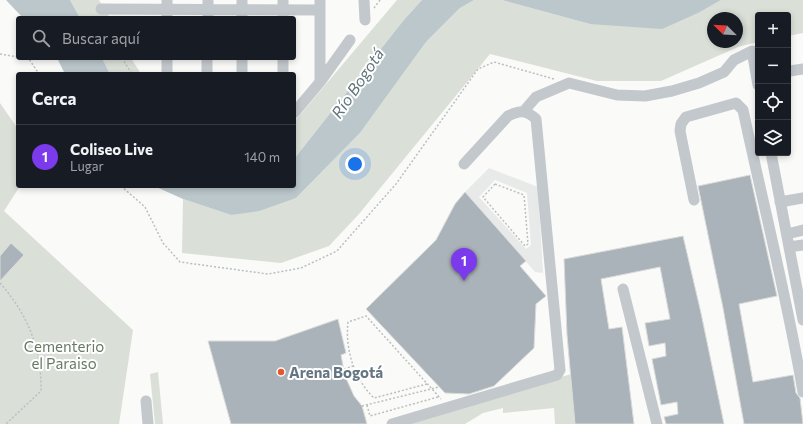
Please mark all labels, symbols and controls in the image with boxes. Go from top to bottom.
north arrow [707,12,743,48]
map controls [755,12,791,156]
button: + [755,12,791,48]
search box [16,16,296,60]
icon: search [30,27,52,49]
text: Buscar aquí [62,29,140,47]
water label: Río Bogotá [327,44,388,121]
button: − [755,48,791,84]
button: locate [755,84,791,120]
text: Cerca [32,88,77,109]
button: layers [755,120,791,156]
text: Coliseo Live [70,140,153,158]
text: 1 [42,149,48,165]
text: 140 m [244,149,280,165]
your location [345,154,365,174]
text: Lugar [70,158,104,174]
pin: 1 [451,248,477,281]
park label: Cementerio el Paraiso [24,337,104,372]
place label: Arena Bogotá [289,363,383,381]
marker: Arena Bogotá [276,367,286,377]

